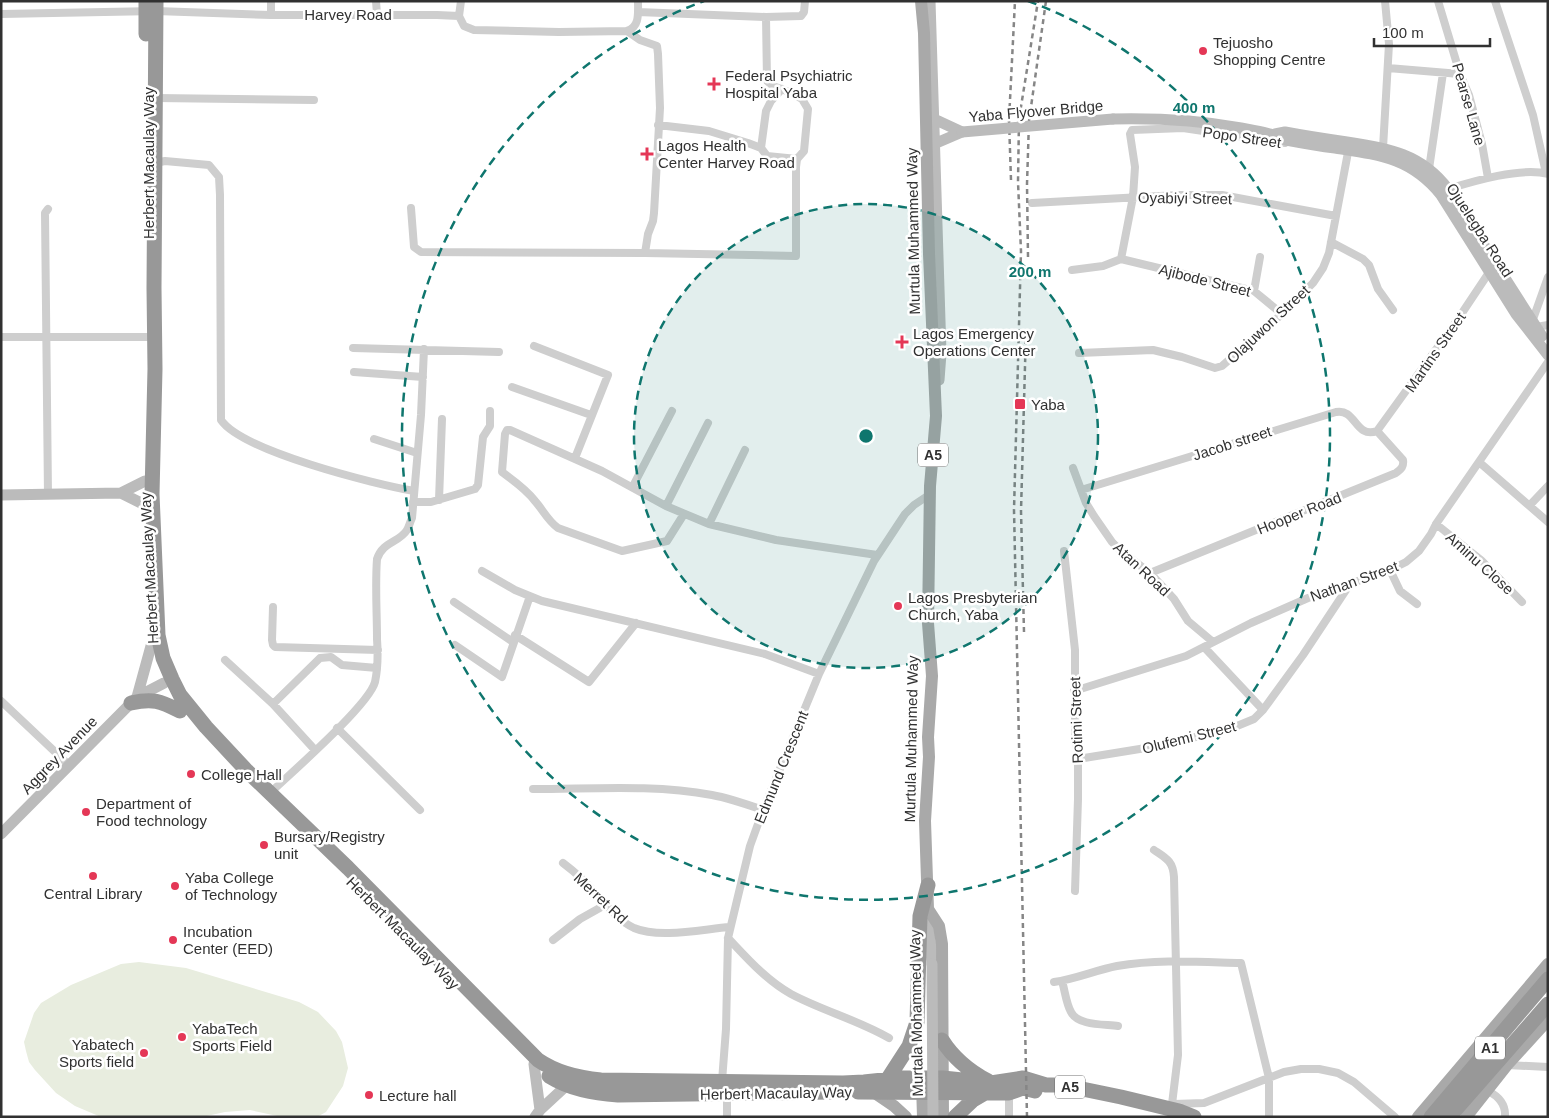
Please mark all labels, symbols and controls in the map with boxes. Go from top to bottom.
street label: Harvey Road [304,6,392,23]
scale bar [1374,15,1490,47]
text: 100 m [1382,24,1424,41]
place label: Tejuosho Shopping Centre [1213,34,1326,68]
marker: Tejuosho Shopping Centre [1197,45,1209,57]
street label: Pearse Lane [1449,61,1489,147]
place label: Federal Psychiatric Hospital Yaba [725,67,853,101]
marker: Federal Psychiatric Hospital Yaba [707,77,721,91]
street label: Herbert Macaulay Way [140,87,157,239]
street label: Yaba Flyover Bridge [968,97,1104,125]
text: 400 m [1173,99,1215,116]
street label: Popo Street [1202,123,1283,151]
place label: Lagos Health Center Harvey Road [658,137,795,171]
marker: Lagos Health Center Harvey Road [640,147,654,161]
street label: Murtula Muhammed Way [903,147,923,315]
street label: Ojuelegba Road [1443,180,1517,280]
street label: Oyabiyi Street [1138,189,1233,207]
street label: Ajibode Street [1157,260,1254,300]
text: 200 m [1009,263,1051,280]
street label: Olajuwon Street [1223,281,1313,367]
street label: Martins Street [1401,308,1469,395]
place label: Lagos Emergency Operations Center [913,325,1036,359]
marker: Lagos Emergency Operations Center [895,335,909,349]
place label: Yaba [1031,396,1066,413]
marker: Yaba [1013,397,1027,411]
street label: Jacob street [1191,422,1274,464]
centre of rings [857,427,875,445]
road number: A5 [918,444,948,466]
street label: Hooper Road [1254,488,1344,538]
street label: Herbert Macaulay Way [137,491,161,644]
street label: Aminu Close [1443,528,1517,598]
street label: Atan Road [1110,539,1174,599]
street label: Nathan Street [1308,557,1401,605]
place label: Lagos Presbyterian Church, Yaba [908,589,1037,623]
marker: Lagos Presbyterian Church, Yaba [892,600,904,612]
street label: Murtula Muhammed Way [901,655,921,823]
street label: Rotimi Street [1066,676,1086,764]
street label: Edmund Crescent [751,707,812,826]
street label: Aggrey Avenue [18,713,100,797]
street label: Olufemi Street [1140,717,1238,757]
place label: College Hall [201,766,282,783]
marker: College Hall [185,768,197,780]
place label: Department of Food technology [96,795,207,829]
marker: Department of Food technology [80,806,92,818]
place label: Bursary/Registry unit [274,828,385,862]
marker: Bursary/Registry unit [258,839,270,851]
place label: Yaba College of Technology [185,869,278,903]
street label: Merret Rd [571,869,631,927]
marker: Central Library [87,870,99,882]
street label: Herbert Macaulay Way [343,873,463,993]
marker: Yaba College of Technology [169,880,181,892]
place label: Central Library [44,885,143,902]
place label: Incubation Center (EED) [183,923,273,957]
street label: Murtala Mohammed Way [906,929,926,1097]
marker: Incubation Center (EED) [167,934,179,946]
place label: YabaTech Sports Field [192,1020,272,1054]
marker: YabaTech Sports Field [176,1031,188,1043]
place label: Yabatech Sports field [59,1036,134,1070]
road number: A1 [1475,1036,1505,1060]
marker: Yabatech Sports field [138,1047,150,1059]
road number: A5 [1055,1076,1085,1098]
street label: Herbert Macaulay Way [700,1083,853,1103]
place label: Lecture hall [379,1087,457,1104]
marker: Lecture hall [363,1089,375,1101]

